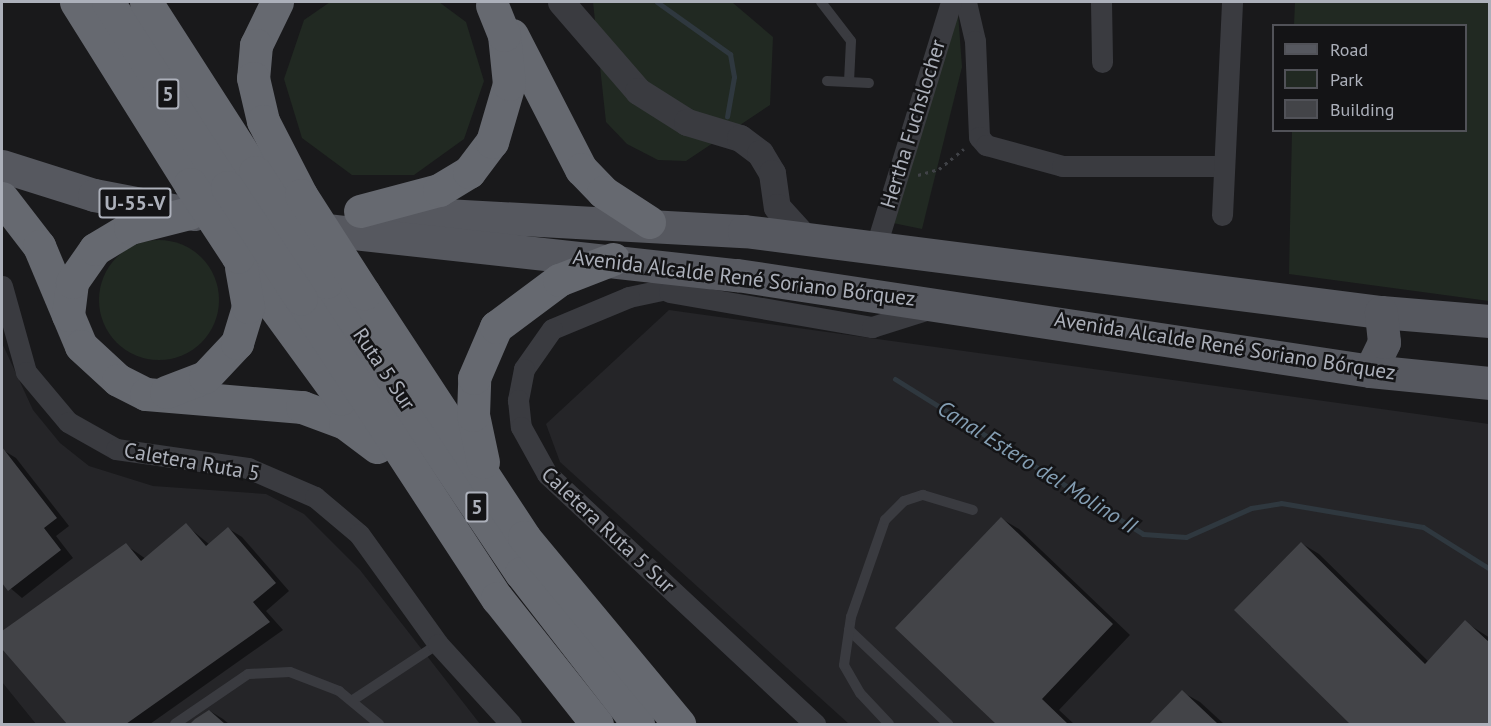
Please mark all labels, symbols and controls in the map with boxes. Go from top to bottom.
legend [1272,24,1467,132]
street label: Hertha Fuchslocher [875,36,951,212]
text: Road [1330,38,1368,61]
text: Park [1330,68,1363,91]
road number: 5 [156,77,180,111]
text: Building [1330,98,1394,121]
road number: U-55-V [98,186,172,220]
street label: Avenida Alcalde René Soriano Bórquez [571,244,917,312]
street label: Avenida Alcalde René Soriano Bórquez [1052,307,1398,385]
street label: Ruta 5 Sur [347,323,421,415]
water label: Canal Estero del Molino II [933,395,1141,539]
street label: Caletera Ruta 5 [122,438,262,486]
street label: Caletera Ruta 5 Sur [536,462,680,598]
road number: 5 [465,490,489,524]

